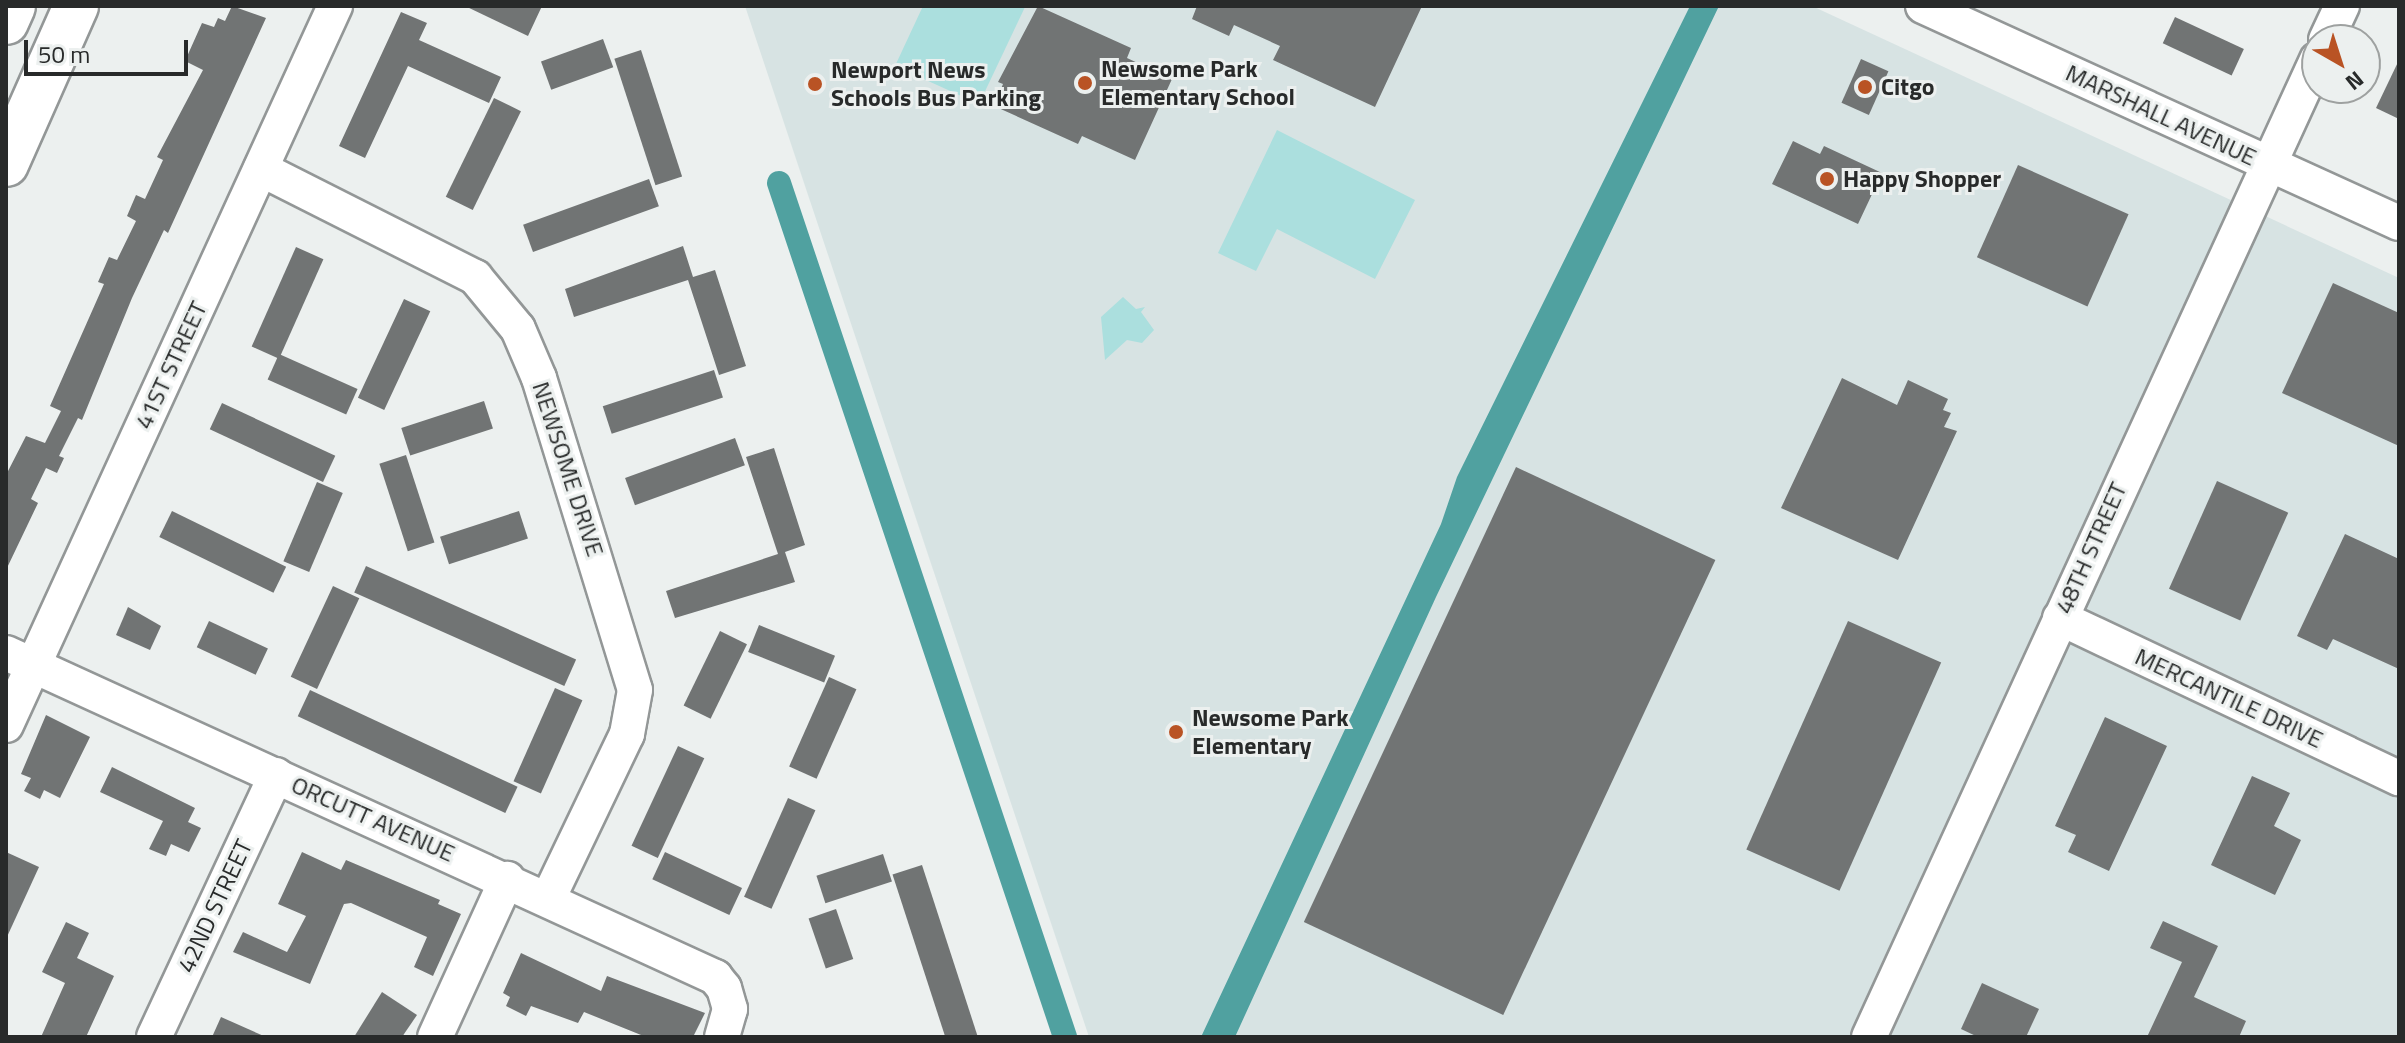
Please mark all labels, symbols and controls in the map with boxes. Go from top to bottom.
scale bar [28,24,192,74]
north arrow [2301,24,2381,104]
text: 50 m [38,36,90,72]
place label: Newsome Park Elementary School [1101,55,1295,111]
place label: Newport News Schools Bus Parking [831,56,1041,112]
street label: MARSHALL AVENUE [2061,58,2261,172]
text: N [2338,63,2371,99]
place label: Citgo [1881,73,1935,101]
marker: Newsome Park Elementary School [1076,74,1094,92]
marker: Newport News Schools Bus Parking [806,75,824,93]
marker: Citgo [1856,78,1874,96]
place label: Happy Shopper [1843,165,2001,193]
marker: Happy Shopper [1818,170,1836,188]
street label: 41ST STREET [129,297,213,433]
street label: NEWSOME DRIVE [526,378,610,560]
street label: 48TH STREET [2049,478,2133,618]
street label: MERCANTILE DRIVE [2131,642,2327,754]
place label: Newsome Park Elementary [1192,704,1349,760]
marker: Newsome Park Elementary [1167,723,1185,741]
street label: ORCUTT AVENUE [287,770,459,868]
street label: 42ND STREET [172,835,258,977]

